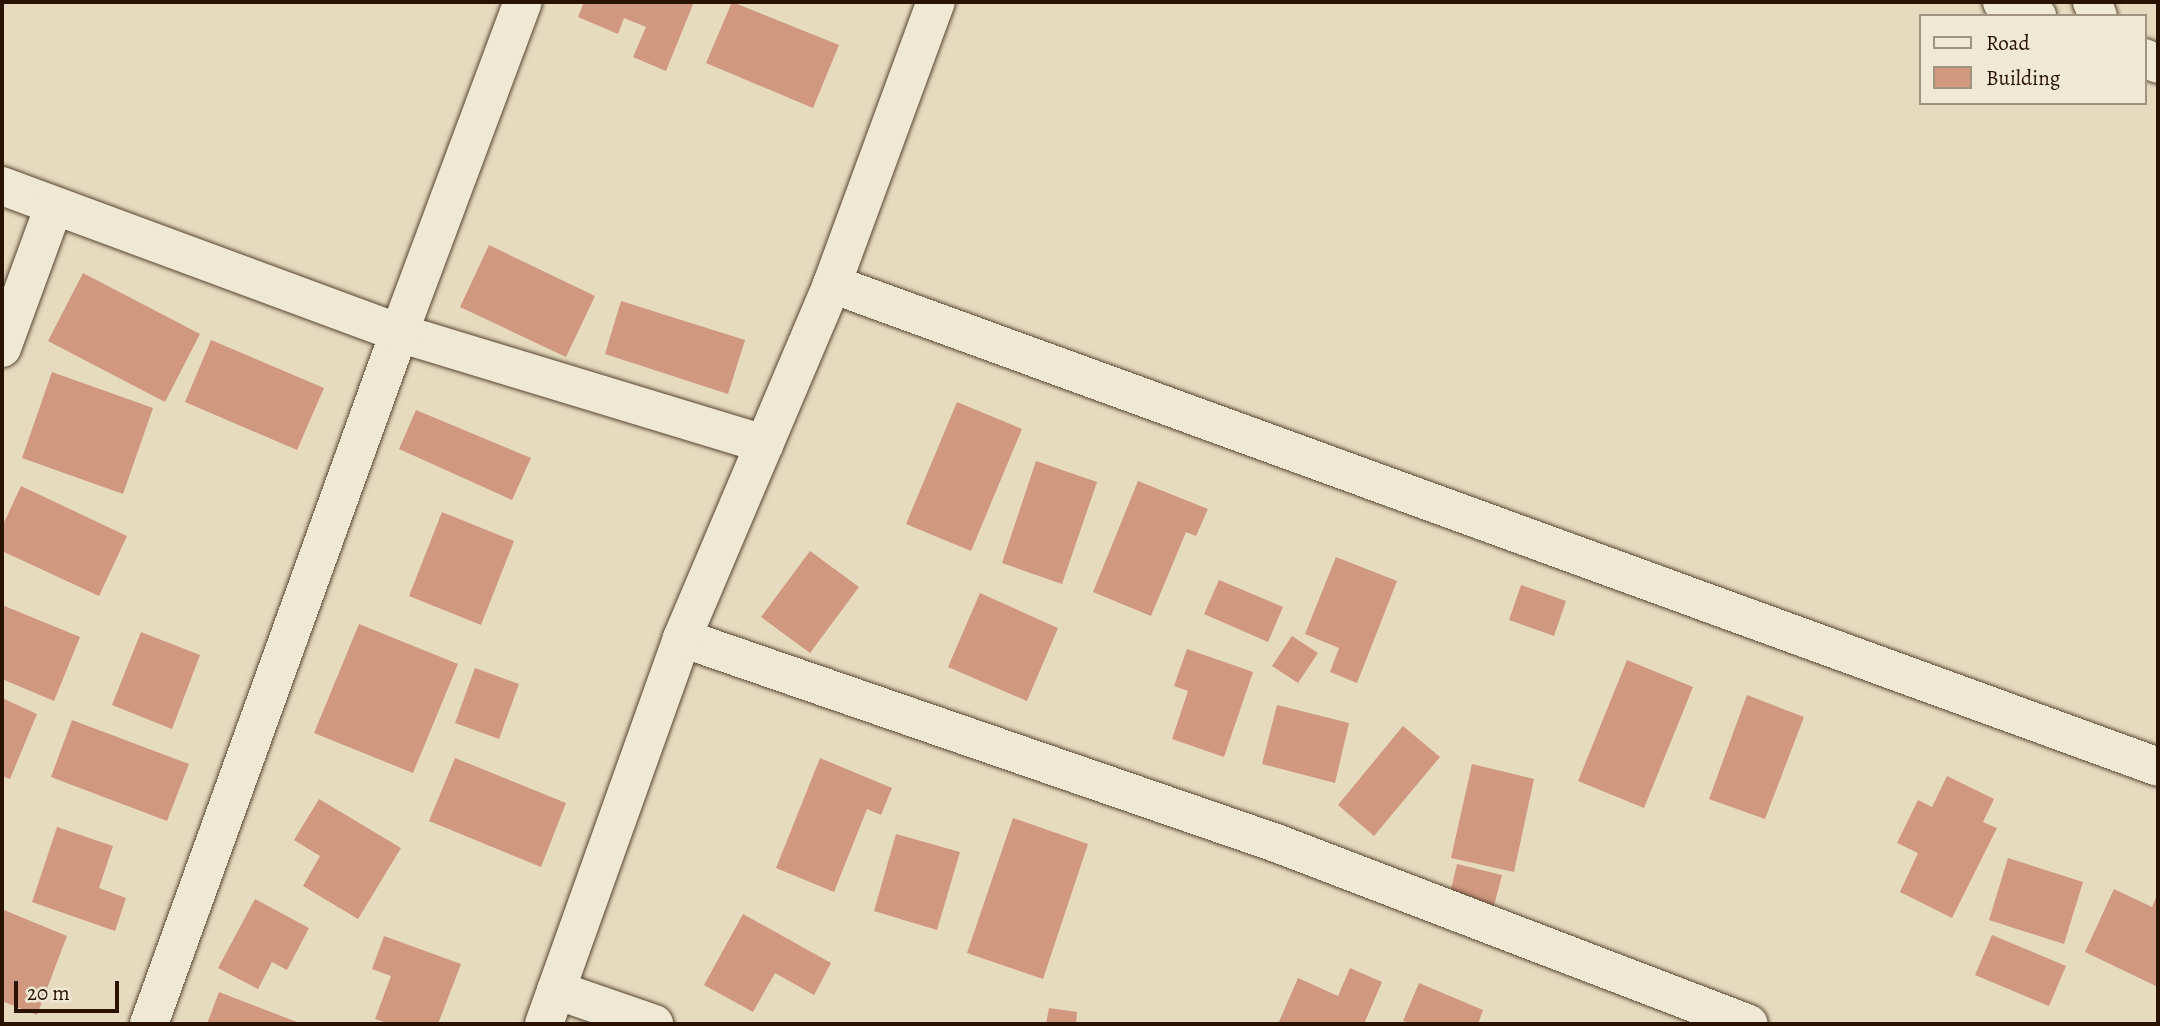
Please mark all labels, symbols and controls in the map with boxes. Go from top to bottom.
legend [1918,14,2146,105]
text: Road [1986,29,2030,57]
text: Building [1986,64,2060,92]
scale bar [18,967,122,1011]
text: 20 m [27,979,70,1007]

